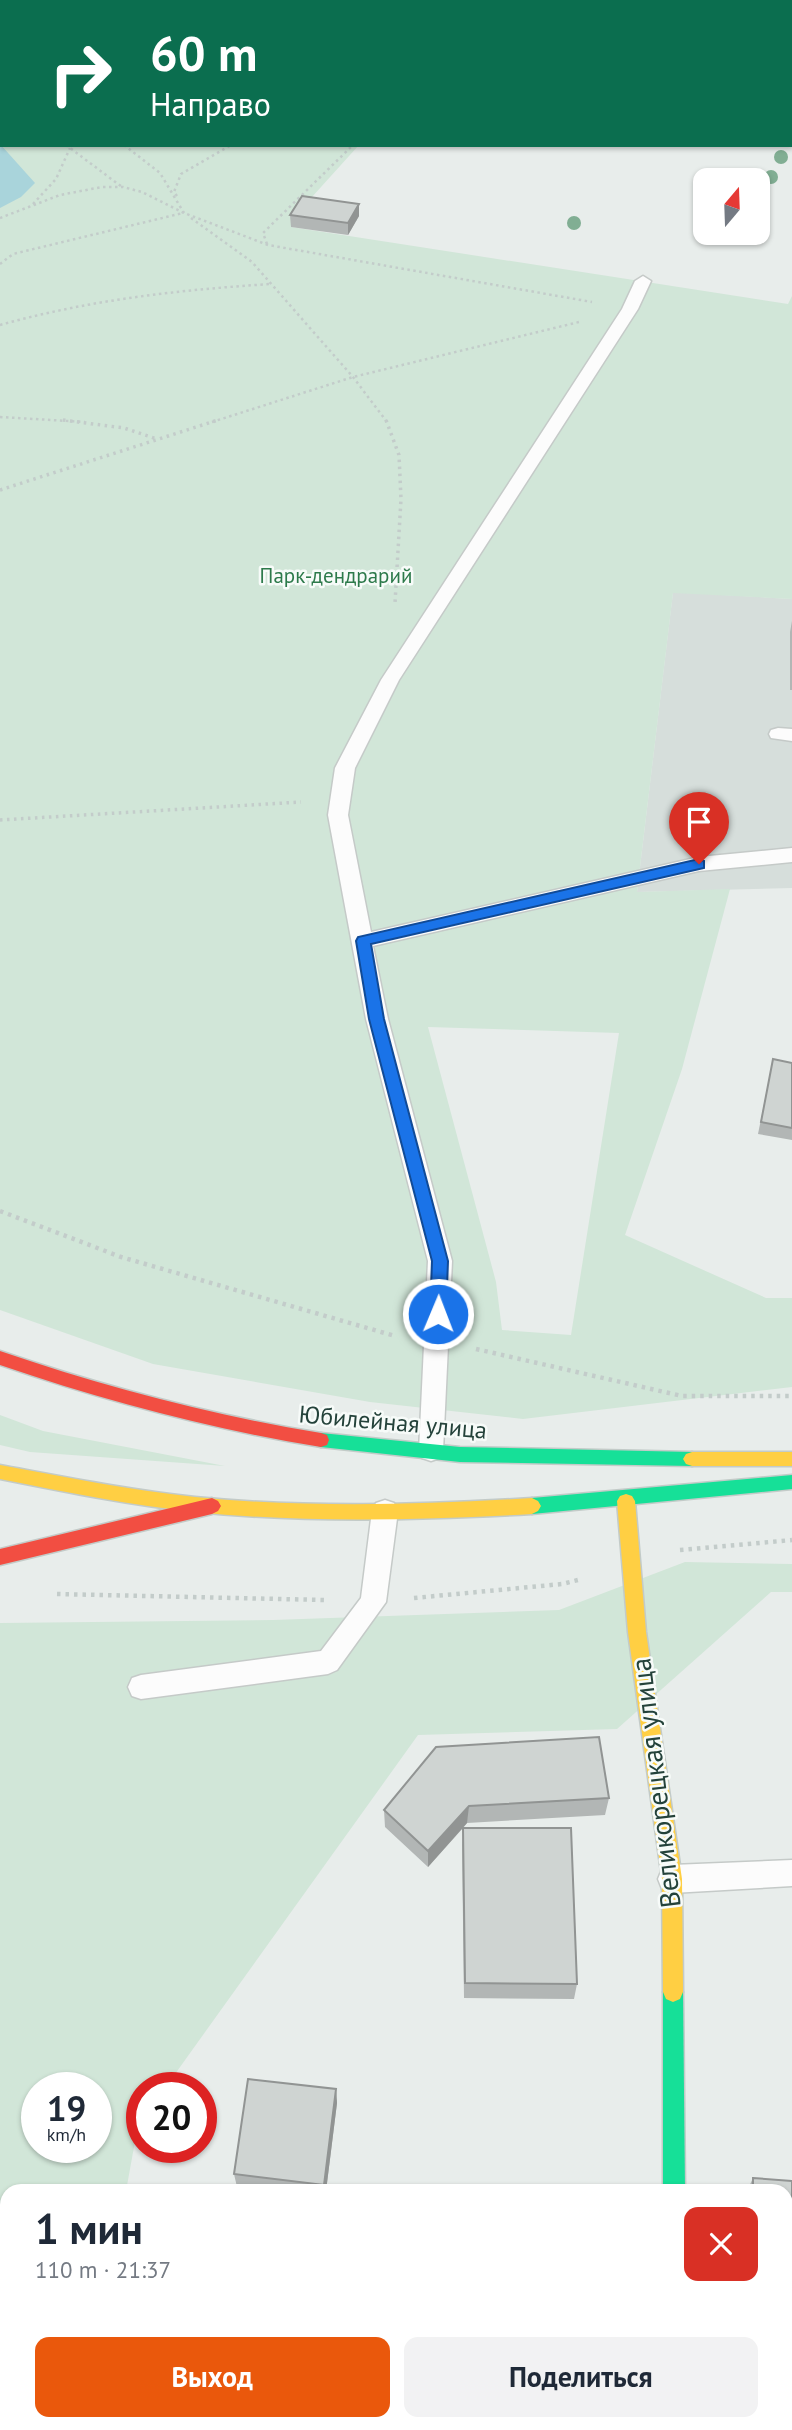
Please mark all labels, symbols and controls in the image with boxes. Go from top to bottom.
text: 60 m [150,21,257,85]
icon: right [35,28,126,119]
text: Направо [150,83,271,125]
north arrow [693,168,770,245]
map controls [693,168,770,245]
park label: Парк-дендрарий [260,562,412,589]
pin [669,792,729,864]
icon: arrive [680,803,718,841]
position arrow [401,1277,475,1351]
street label: Юбилейная улица [298,1398,488,1446]
street label: Великорецкая улица [621,1656,689,1910]
speed limit sign: 20 [126,2072,217,2163]
text: 19 [47,2085,86,2131]
text: km/h [47,2123,86,2146]
text: 1 мин [35,2201,143,2256]
button: close [684,2207,758,2281]
text: 110 m · 21:37 [35,2255,171,2284]
button: Выход [35,2337,390,2417]
button: Поделиться [404,2337,758,2417]

